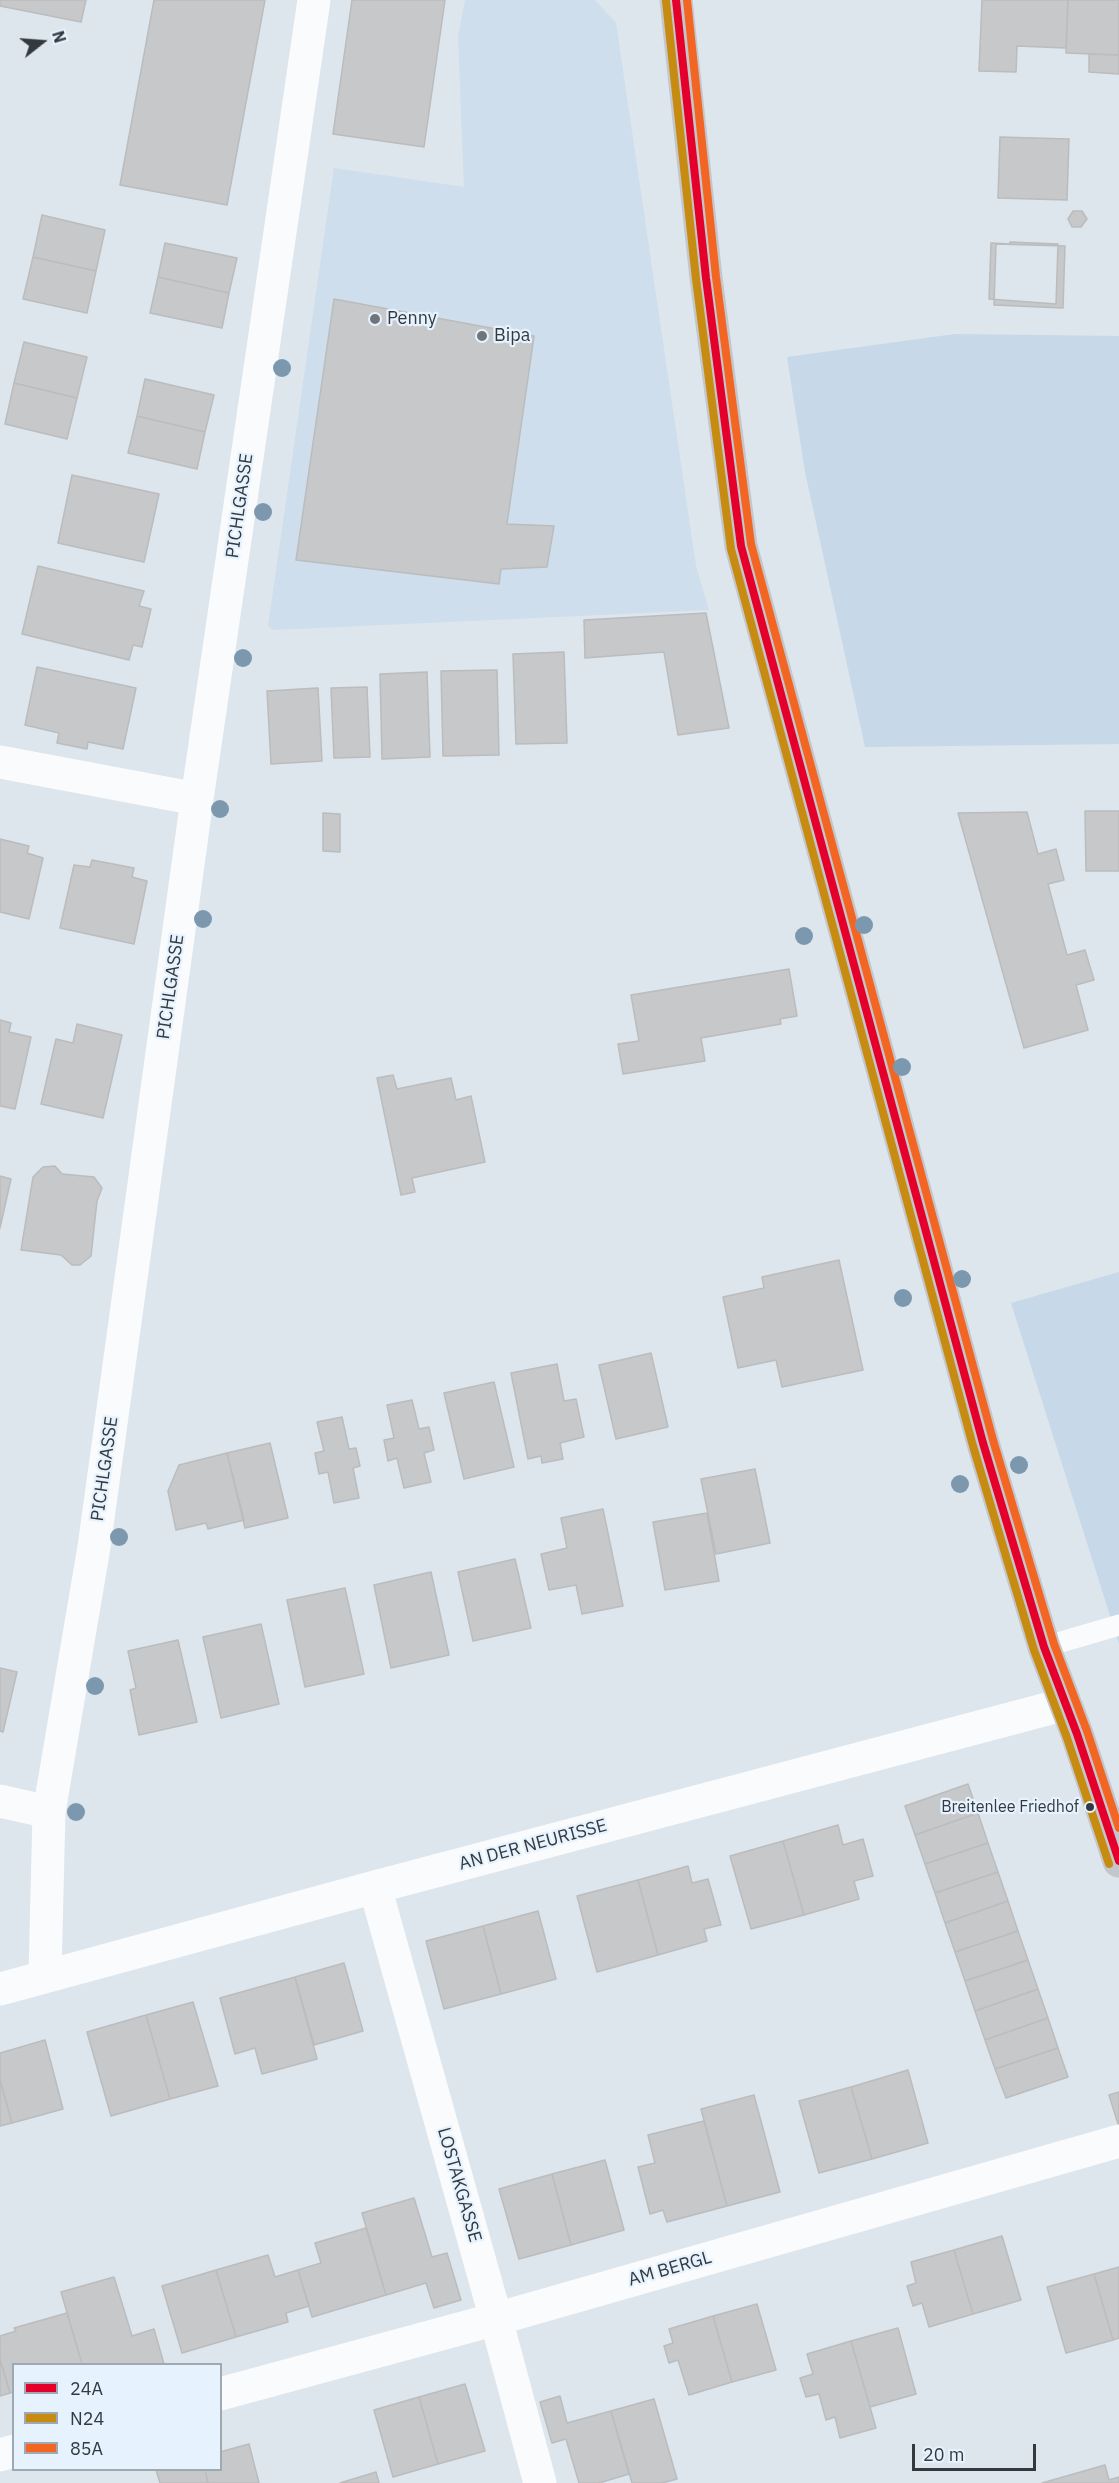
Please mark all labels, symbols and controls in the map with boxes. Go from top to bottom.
north arrow [12,12,72,72]
text: N [48,28,70,45]
place label: Penny [387,308,437,330]
marker: Penny [368,312,382,326]
place label: Bipa [494,325,530,347]
marker: Bipa [475,329,489,343]
street label: PICHLGASSE [222,452,258,560]
street label: PICHLGASSE [153,933,189,1041]
street label: PICHLGASSE [87,1415,123,1523]
place label: Breitenlee Friedhof [941,1797,1079,1817]
marker: Breitenlee Friedhof [1084,1801,1096,1813]
street label: AN DER NEURISSE [457,1815,609,1875]
street label: LOSTAKGASSE [432,2125,486,2245]
street label: AM BERGL [626,2247,714,2291]
legend [12,2363,222,2471]
text: 24A [70,2377,103,2400]
text: N24 [70,2407,104,2430]
scale bar [915,2432,1040,2470]
text: 85A [70,2437,103,2460]
text: 20 m [923,2443,965,2466]

